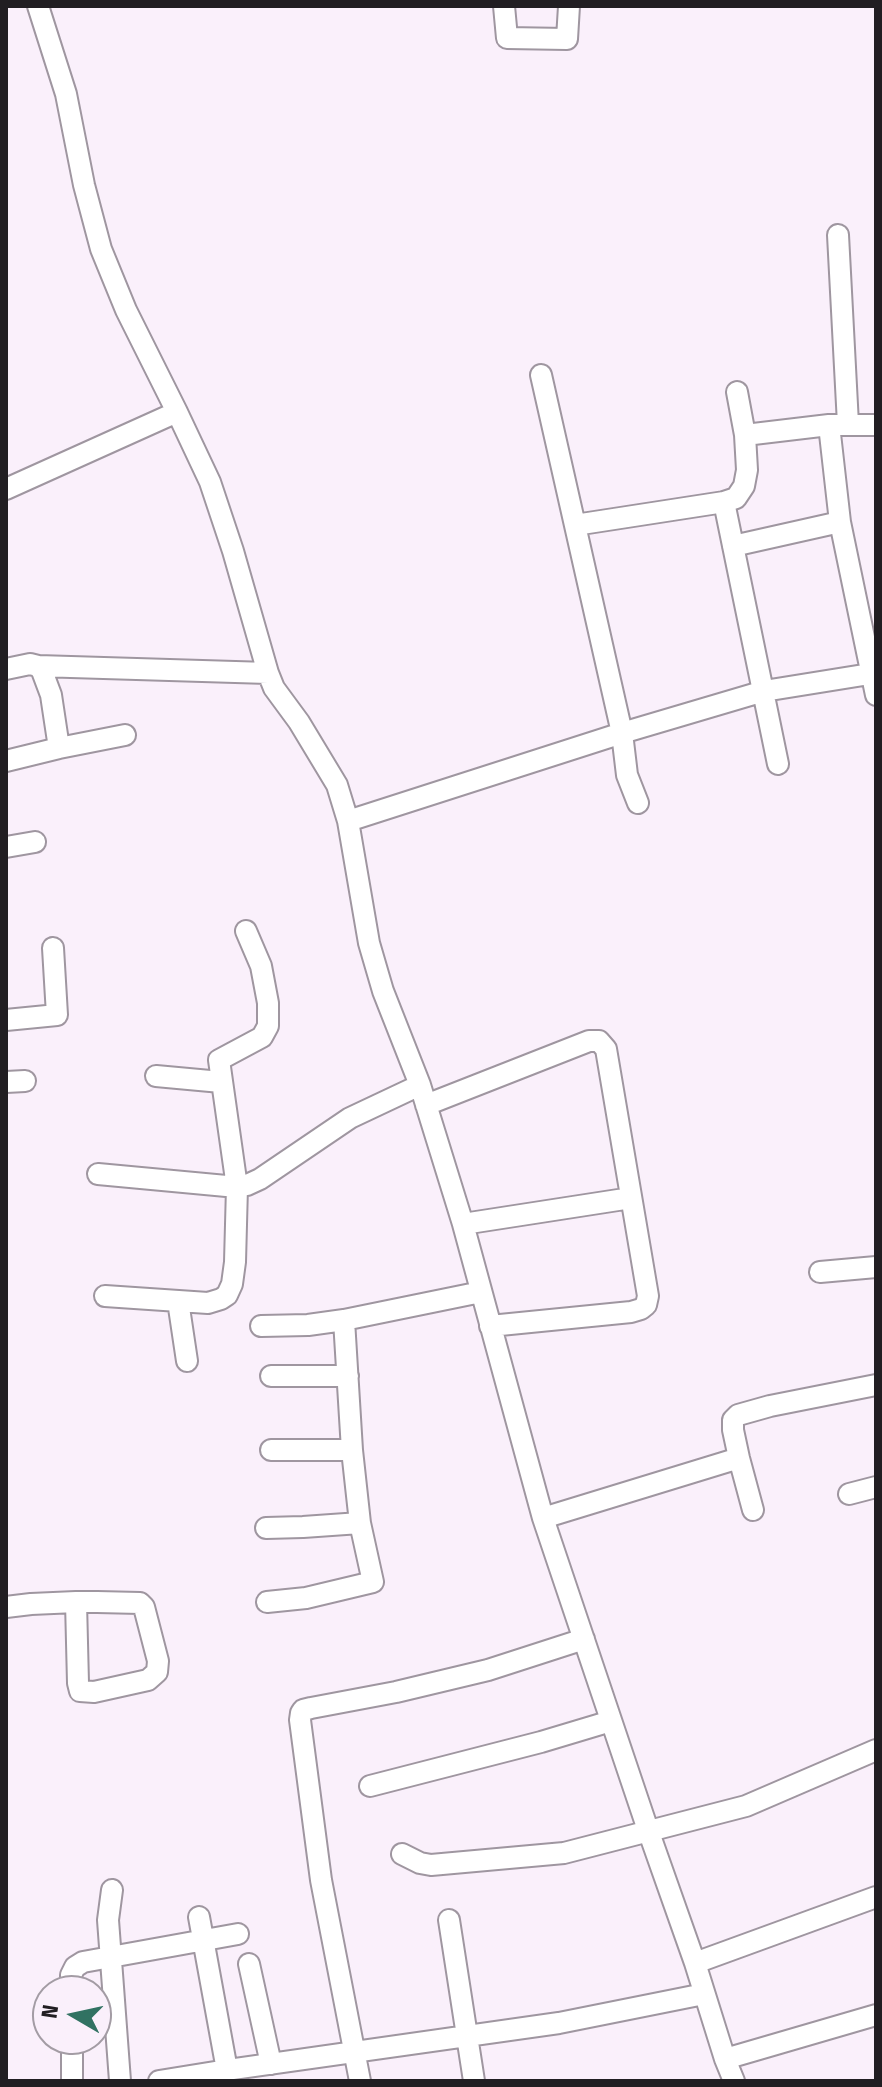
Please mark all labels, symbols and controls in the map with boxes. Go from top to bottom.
north arrow [32,1975,112,2055]
text: N [35,2003,64,2020]

